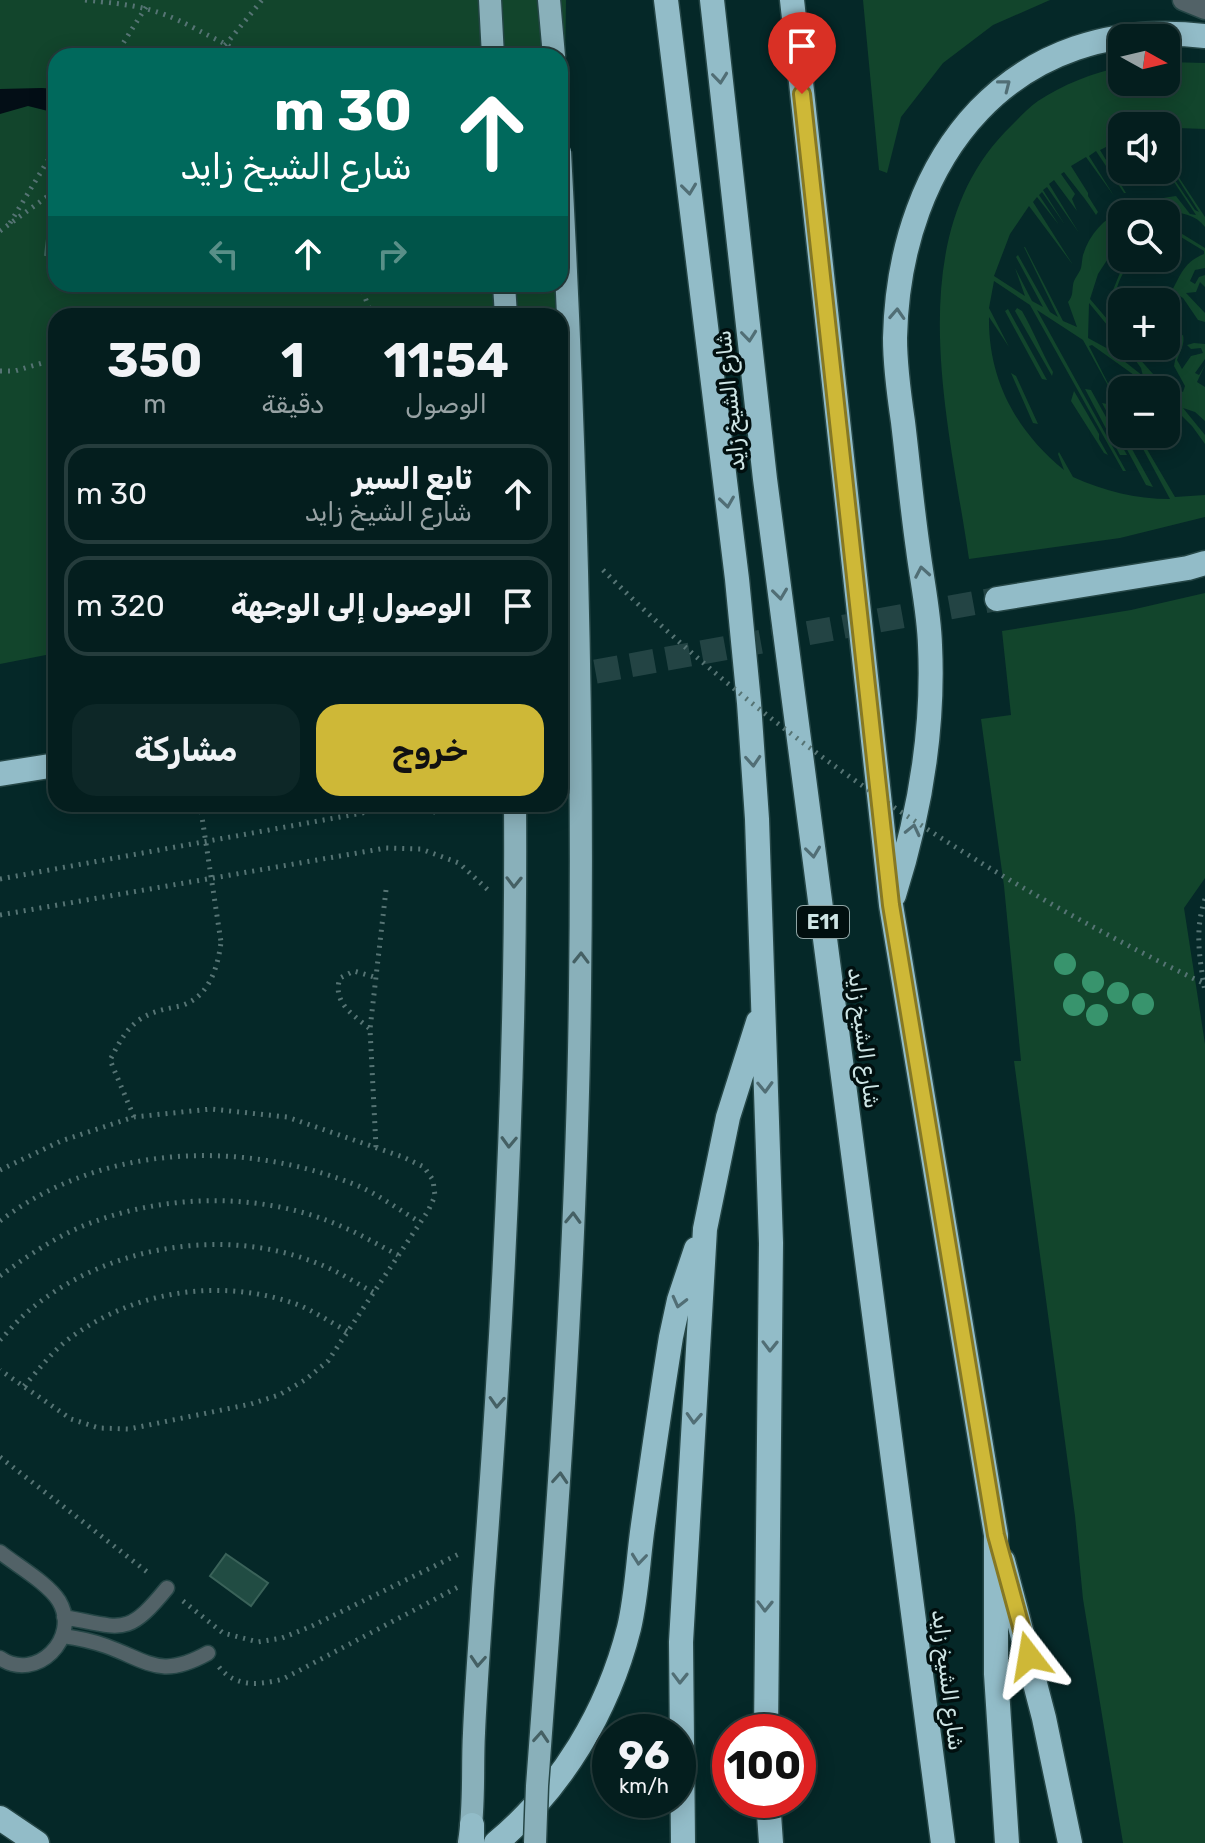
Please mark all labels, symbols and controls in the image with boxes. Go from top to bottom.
pin [768,12,836,94]
icon: arrive [780,24,824,68]
north arrow [1108,24,1180,96]
map controls [1108,24,1180,448]
one-way arrow [712,71,729,84]
text: 30 m [274,78,412,144]
icon: ahead [440,80,544,184]
one-way arrow [996,81,1011,95]
button: sound [1108,112,1180,184]
text: شارع الشيخ زايد [180,145,412,188]
one-way arrow [680,182,697,196]
button: search [1108,200,1180,272]
icon: left [202,232,246,276]
icon: ahead [286,232,330,276]
icon: right [370,232,414,276]
button: + [1108,288,1180,360]
one-way arrow [888,307,905,320]
street label: شارع الشيخ زايد [709,329,753,473]
one-way arrow [740,330,757,343]
text: 350 [107,332,202,389]
text: 1 [281,332,305,389]
text: 11:54 [383,332,509,389]
button: − [1108,376,1180,448]
text: m [143,389,166,420]
text: دقيقة [261,389,324,420]
text: الوصول [405,389,487,420]
text: تابع السير [352,461,472,497]
icon: ahead [496,472,540,516]
text: 30 m [76,476,147,512]
one-way arrow [718,496,735,509]
text: شارع الشيخ زايد [304,497,472,528]
one-way arrow [914,565,931,579]
icon: arrive [496,584,540,628]
one-way arrow [771,587,788,601]
text: 320 m [76,588,165,624]
text: الوصول إلى الوجهة [231,588,472,624]
button: مشاركة [72,704,300,796]
button: خروج [316,704,544,796]
one-way arrow [744,755,761,768]
one-way arrow [904,824,921,837]
one-way arrow [805,846,822,859]
one-way arrow [506,876,523,889]
road number: E11 [797,906,849,938]
one-way arrow [572,951,589,964]
street label: شارع الشيخ زايد [840,966,886,1110]
one-way arrow [756,1081,773,1094]
one-way arrow [500,1136,517,1149]
one-way arrow [564,1211,581,1224]
one-way arrow [671,1295,688,1309]
one-way arrow [761,1340,778,1353]
one-way arrow [489,1396,506,1409]
one-way arrow [685,1412,702,1425]
one-way arrow [551,1471,568,1484]
one-way arrow [630,1553,647,1566]
one-way arrow [757,1600,774,1613]
street label: شارع الشيخ زايد [924,1608,970,1752]
position arrow [987,1614,1071,1698]
one-way arrow [470,1655,487,1668]
one-way arrow [671,1672,689,1685]
speed limit sign: 100 [712,1714,816,1818]
one-way arrow [532,1730,549,1743]
text: 96 [618,1732,670,1779]
text: km/h [619,1774,669,1798]

